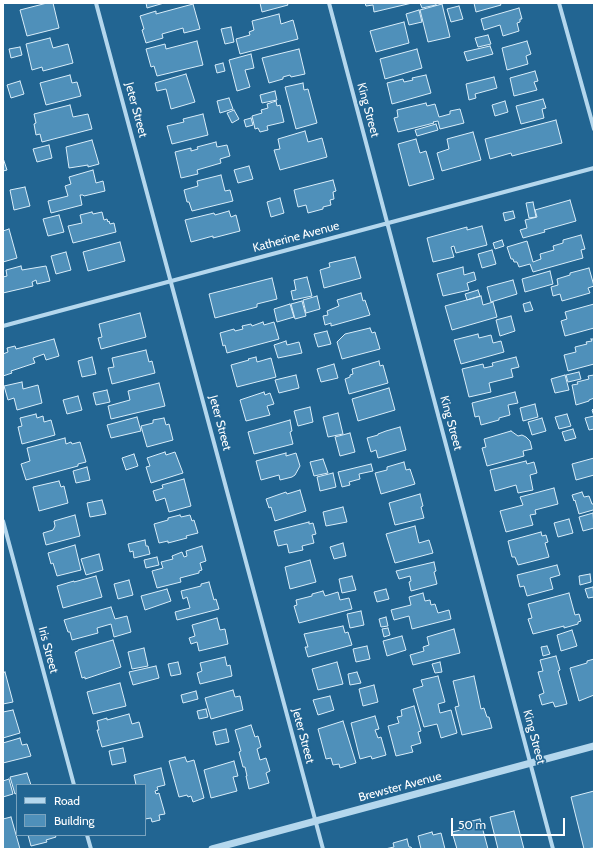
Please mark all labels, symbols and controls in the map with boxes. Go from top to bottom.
street label: Jeter Street [122,81,150,139]
street label: King Street [354,81,382,139]
street label: Katherine Avenue [251,219,341,255]
street label: Jeter Street [206,394,234,452]
street label: King Street [437,394,465,452]
street label: Iris Street [35,625,61,675]
street label: Jeter Street [289,707,317,765]
street label: King Street [520,708,548,766]
street label: Brewster Avenue [357,769,443,805]
legend [16,784,146,836]
text: Road [54,793,80,808]
scale bar [453,810,567,836]
text: Building [54,813,95,828]
text: 50 m [458,817,486,832]

